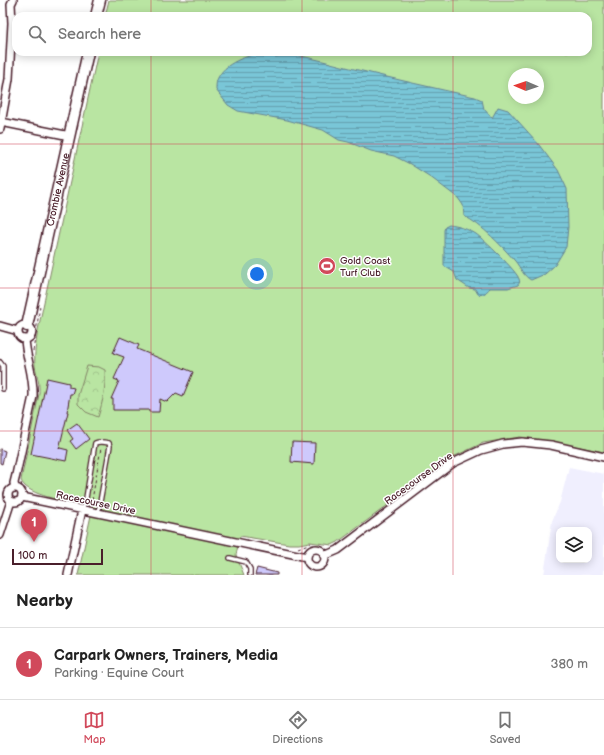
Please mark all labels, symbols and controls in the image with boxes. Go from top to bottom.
search box [12,12,592,56]
icon: search [26,23,48,45]
text: Search here [58,25,141,44]
north arrow [508,68,544,104]
street label: Crombie Avenue [44,152,72,227]
place label: Gold Coast Turf Club [340,255,390,279]
sports icon: Gold Coast Turf Club [317,256,337,276]
your location [247,264,267,284]
street label: Racecourse Drive [382,450,455,508]
street label: Racecourse Drive [55,489,137,517]
pin: 1 [21,509,47,542]
map controls [556,527,592,563]
button: layers [556,527,592,563]
scale bar [12,547,103,566]
text: 100 m [18,549,47,562]
text: Nearby [16,591,73,611]
text: Carpark Owners, Trainers, Media [54,646,278,665]
text: 1 [26,656,32,672]
text: 380 m [551,656,588,672]
text: Parking · Equine Court [54,665,184,681]
tab: Map [83,709,106,746]
tab: Directions [272,709,323,746]
tab: Saved [490,709,521,746]

